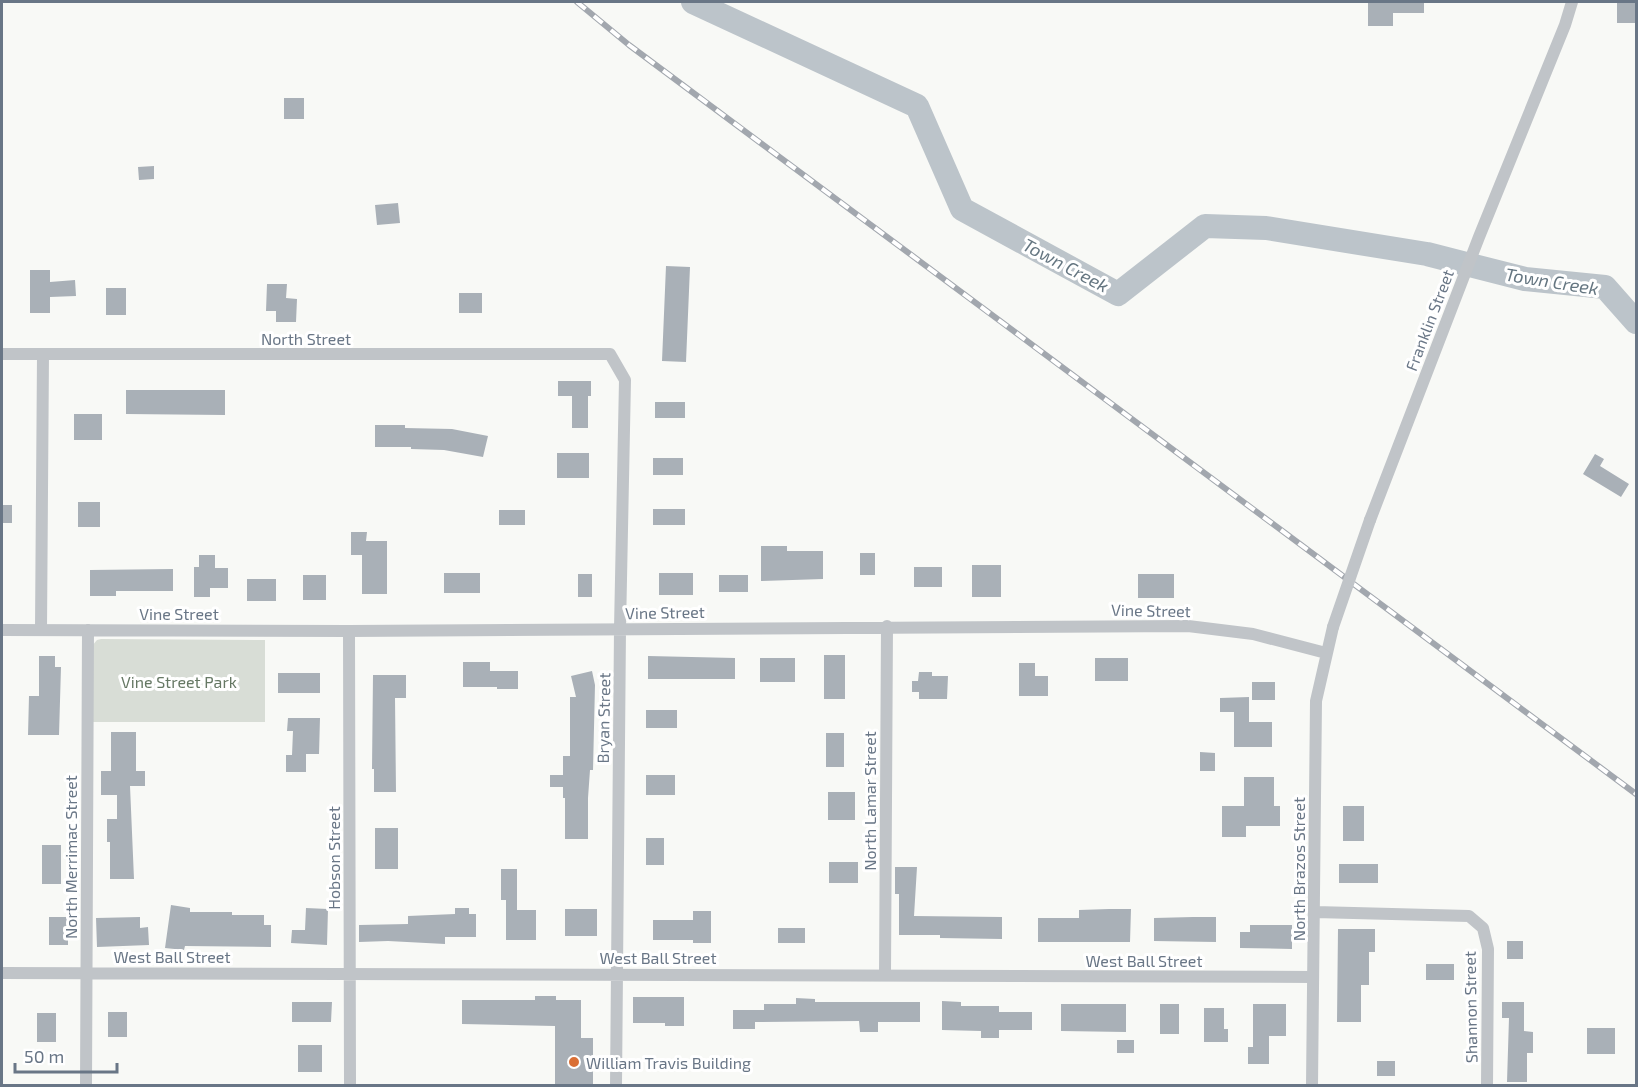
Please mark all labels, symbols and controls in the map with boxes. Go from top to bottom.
water label: Town Creek [1019,233,1113,297]
water label: Town Creek [1504,263,1600,299]
street label: Franklin Street [1401,267,1457,373]
street label: North Street [261,329,351,348]
street label: Vine Street [1111,600,1191,620]
street label: Vine Street [625,602,705,622]
street label: Vine Street [139,604,219,623]
park label: Vine Street Park [121,672,237,691]
street label: Bryan Street [593,672,613,764]
street label: North Lamar Street [860,731,879,871]
street label: North Merrimac Street [61,775,80,939]
street label: North Brazos Street [1289,797,1308,941]
street label: Hobson Street [324,806,343,910]
street label: West Ball Street [113,947,231,966]
street label: West Ball Street [599,948,717,967]
street label: West Ball Street [1085,951,1203,970]
street label: Shannon Street [1460,951,1480,1063]
scale bar [15,1036,117,1074]
text: 50 m [24,1045,64,1067]
place label: William Travis Building [586,1053,751,1072]
marker: William Travis Building [567,1055,581,1069]

